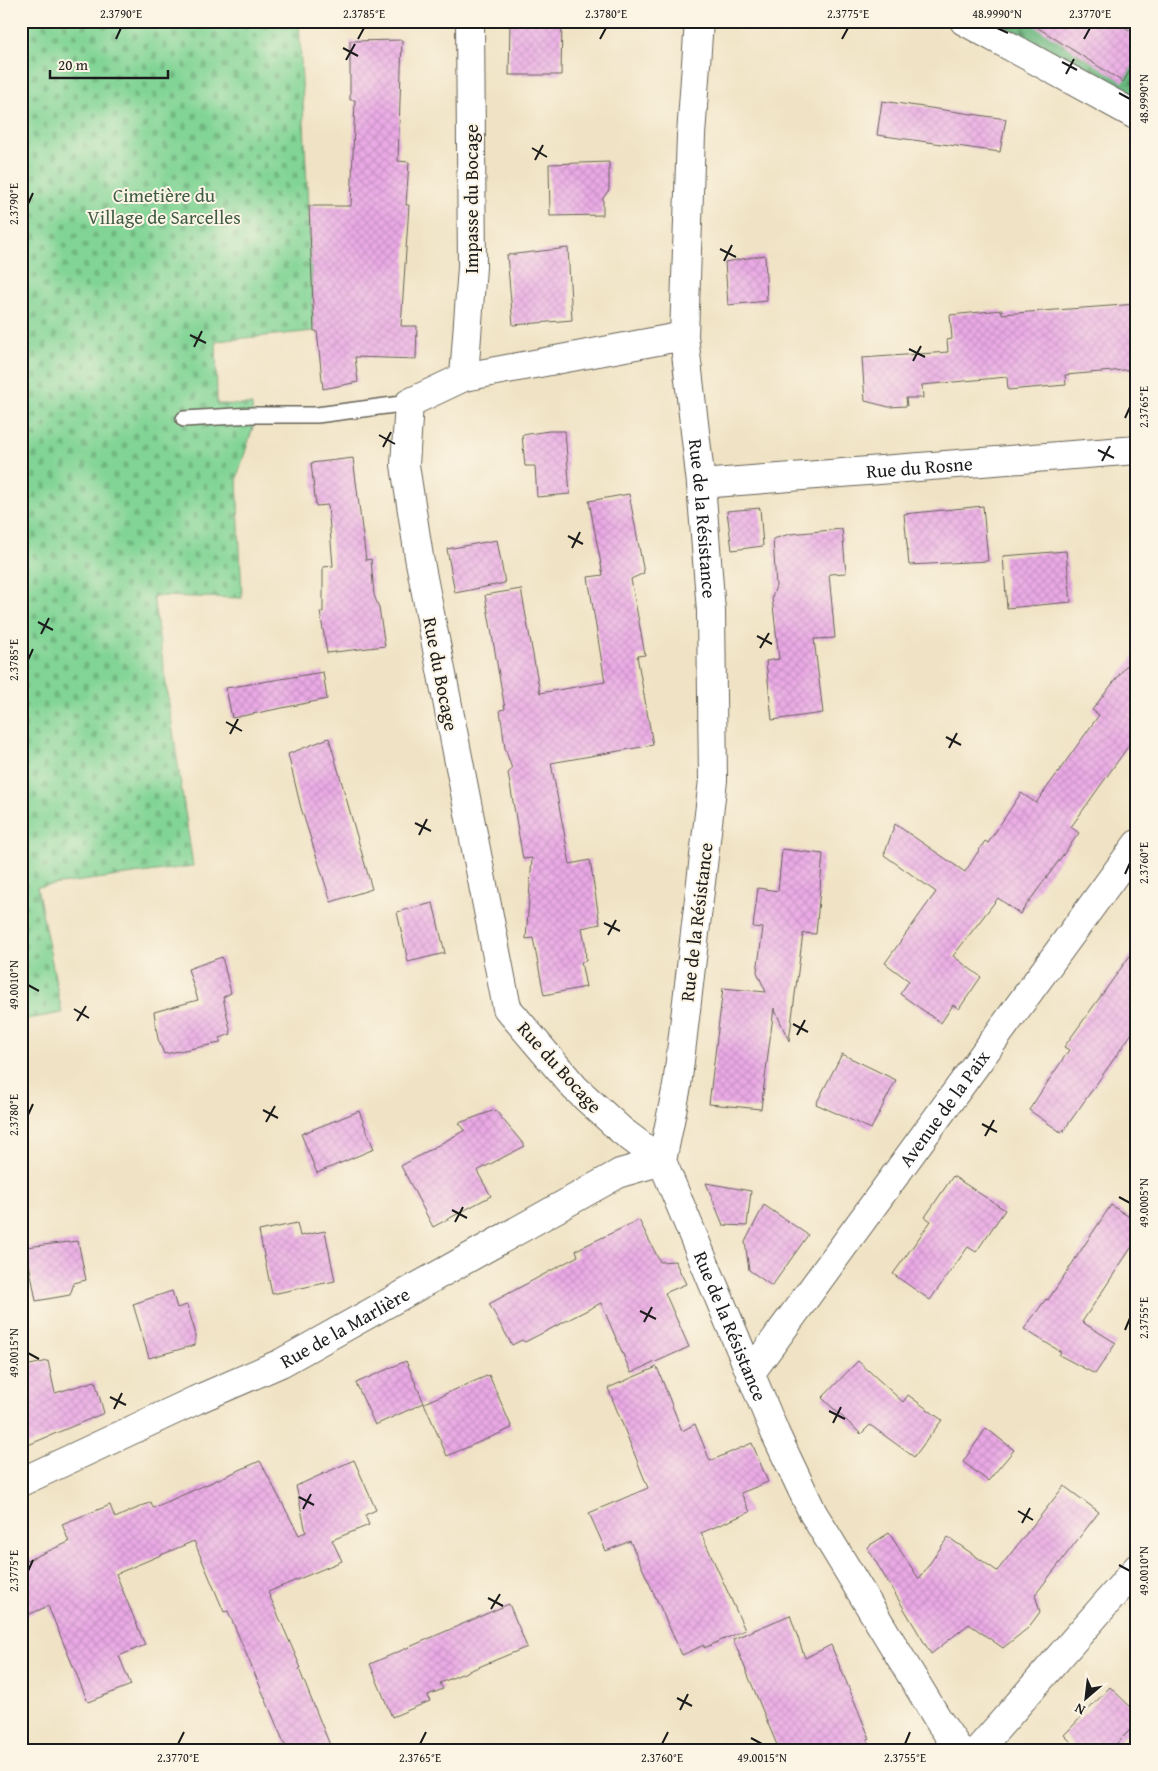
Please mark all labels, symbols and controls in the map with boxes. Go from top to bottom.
text: 2.3790°E [100,5,142,22]
text: 2.3785°E [343,5,385,22]
text: 2.3780°E [585,5,627,22]
text: 2.3775°E [827,5,869,22]
text: 48.9990°N [972,5,1022,22]
text: 2.3770°E [1069,5,1111,22]
scale bar [50,48,168,80]
text: 20 m [58,54,89,75]
text: 48.9990°N [1135,74,1152,124]
street label: Impasse du Bocage [457,124,485,274]
park label: Cimetière du Village de Sarcelles [87,181,241,231]
text: 2.3790°E [5,183,22,225]
text: 2.3765°E [1135,386,1152,428]
street label: Rue de la Résistance [682,437,724,600]
street label: Rue du Rosne [865,449,974,485]
street label: Rue du Bocage [416,615,466,733]
text: 2.3785°E [5,639,22,681]
street label: Rue de la Résistance [672,841,720,1003]
text: 2.3760°E [1135,842,1152,884]
text: 49.0010°N [5,960,22,1010]
street label: Rue du Bocage [511,1015,609,1119]
street label: Avenue de la Paix [892,1044,996,1173]
text: 2.3780°E [5,1094,22,1136]
text: 49.0005°N [1135,1178,1152,1228]
street label: Rue de la Résistance [687,1247,774,1405]
street label: Rue de la Marlière [275,1280,415,1375]
text: 2.3755°E [1135,1297,1152,1339]
text: 49.0015°N [5,1328,22,1378]
text: 49.0010°N [1135,1546,1152,1596]
text: 2.3775°E [5,1550,22,1592]
north arrow [1060,1674,1110,1724]
text: N [1071,1698,1089,1721]
text: 2.3770°E [157,1749,199,1766]
text: 2.3765°E [399,1749,441,1766]
text: 2.3760°E [641,1749,683,1766]
text: 49.0015°N [737,1749,787,1766]
text: 2.3755°E [884,1749,926,1766]

